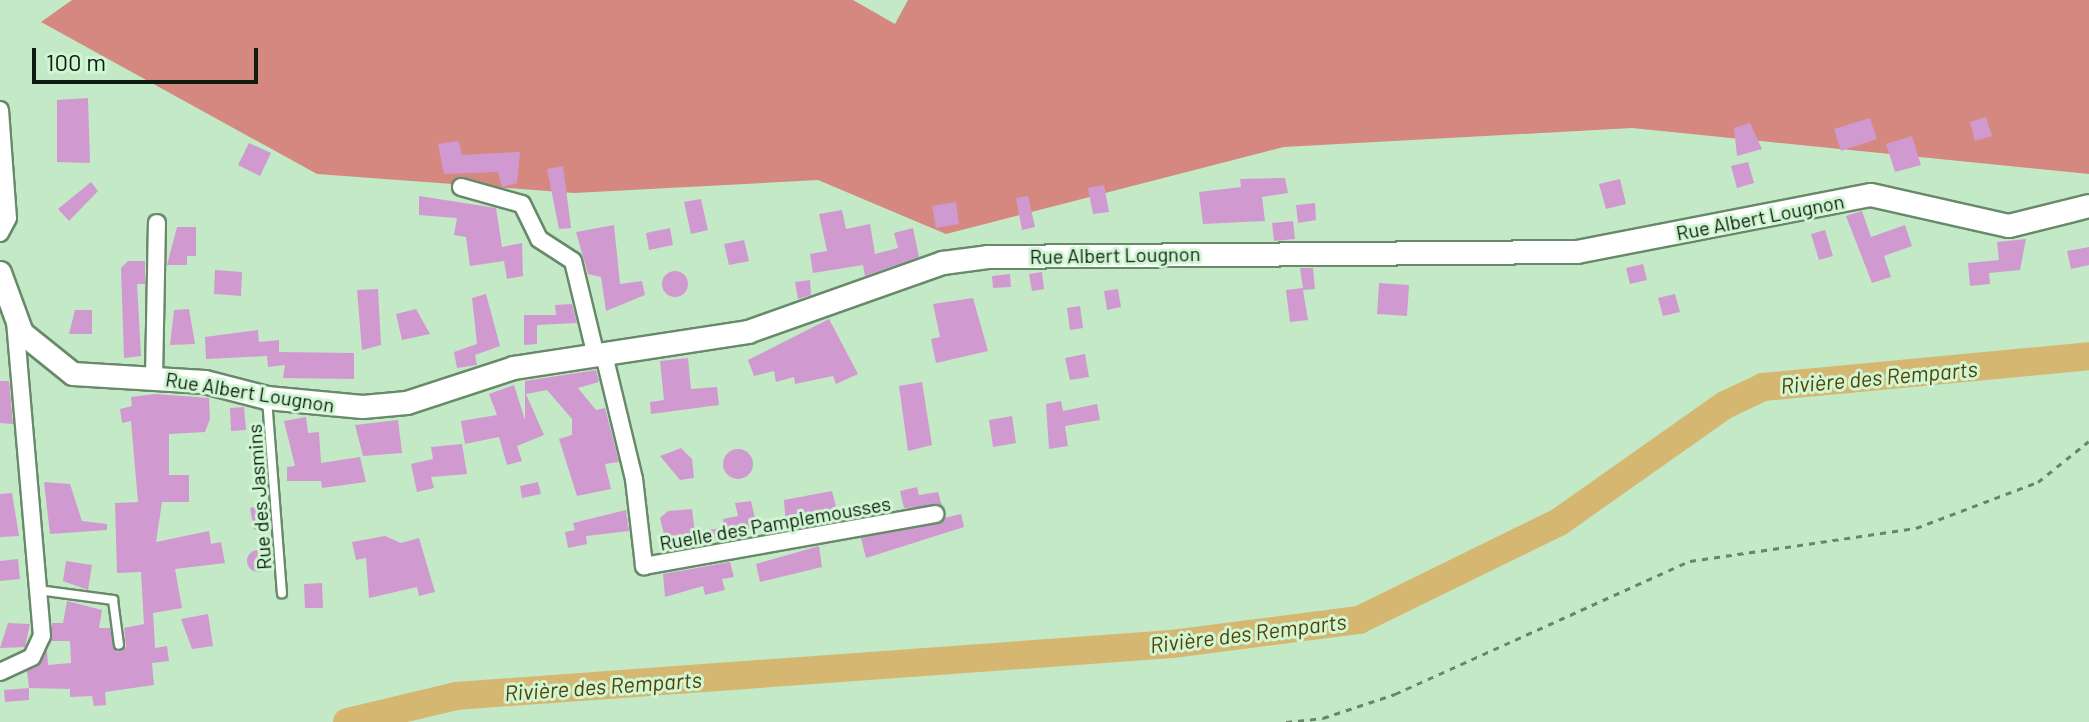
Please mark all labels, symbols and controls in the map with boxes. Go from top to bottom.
scale bar [36,32,262,82]
text: 100 m [46,47,106,76]
street label: Rue Albert Lougnon [1674,189,1846,245]
street label: Rue Albert Lougnon [1029,242,1201,268]
water label: Rivière des Remparts [1779,355,1979,399]
street label: Rue Albert Lougnon [164,367,336,417]
street label: Rue des Jasmins [242,423,276,571]
street label: Ruelle des Pamplemousses [657,491,893,555]
water label: Rivière des Remparts [1148,608,1348,658]
water label: Rivière des Remparts [503,666,703,706]

